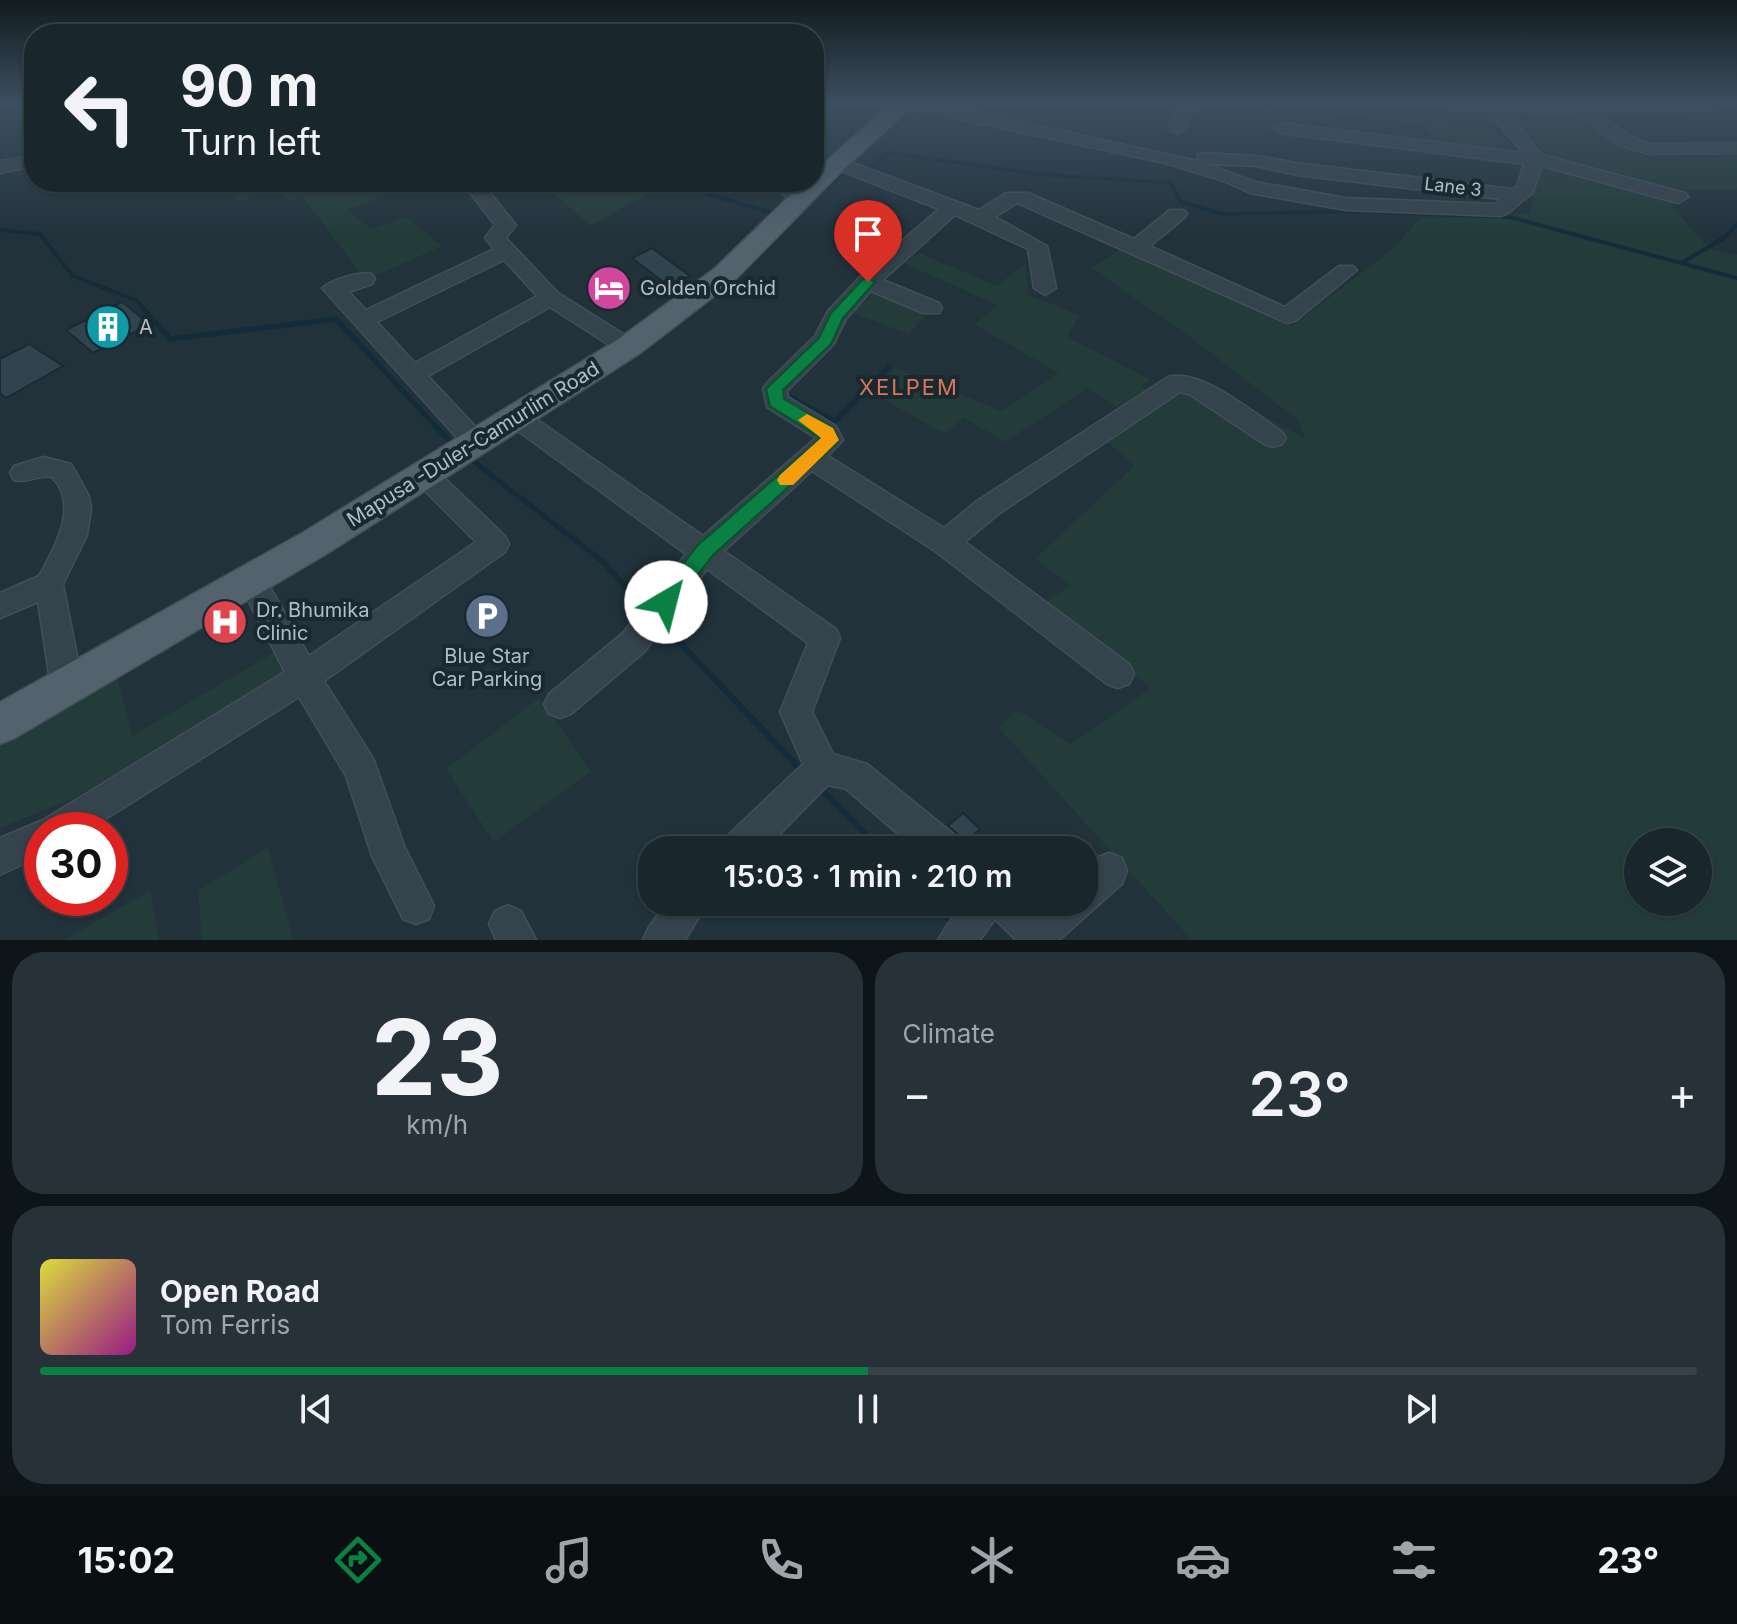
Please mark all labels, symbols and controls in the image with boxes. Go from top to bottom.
text: 90 m [180,52,319,120]
icon: left [48,56,152,160]
text: Turn left [180,120,321,164]
street label: Lane 3 [1423,173,1483,200]
pin [834,200,902,282]
icon: arrive [846,212,890,256]
hotel icon: Golden Orchid [585,264,633,312]
place label: Golden Orchid [640,276,776,300]
building icon: A [84,303,132,351]
place label: A [139,315,153,339]
street label: Mapusa -Duler-Camurlim Road [342,356,604,532]
district label: XELPEM [859,374,959,400]
position arrow [624,560,708,644]
parking icon: Blue Star Car Parking [463,592,511,640]
hospital icon: Dr. Bhumika Clinic [201,598,249,646]
place label: Dr. Bhumika Clinic [256,598,369,645]
place label: Blue Star Car Parking [432,644,542,691]
speed limit sign: 30 [24,812,128,916]
map controls [1624,828,1712,916]
button: layers [1624,828,1712,916]
text: 15:03 · 1 min · 210 m [724,858,1012,894]
text: 23 [371,994,504,1120]
text: Climate [903,1018,995,1049]
text: 23° [1249,1058,1351,1130]
text: − [903,1067,932,1121]
text: + [1668,1067,1697,1121]
text: km/h [406,1109,468,1140]
text: Open Road [160,1273,320,1309]
text: Tom Ferris [160,1309,290,1340]
icon: previous [294,1387,338,1431]
icon: pause [846,1387,890,1431]
icon: next [1399,1387,1443,1431]
icon: directions [330,1532,386,1588]
icon: music [541,1532,597,1588]
icon: phone [753,1532,809,1588]
icon: climate [964,1532,1020,1588]
icon: car [1175,1532,1231,1588]
icon: filters [1386,1532,1442,1588]
text: 15:02 [78,1538,175,1582]
text: 23° [1597,1538,1659,1582]

